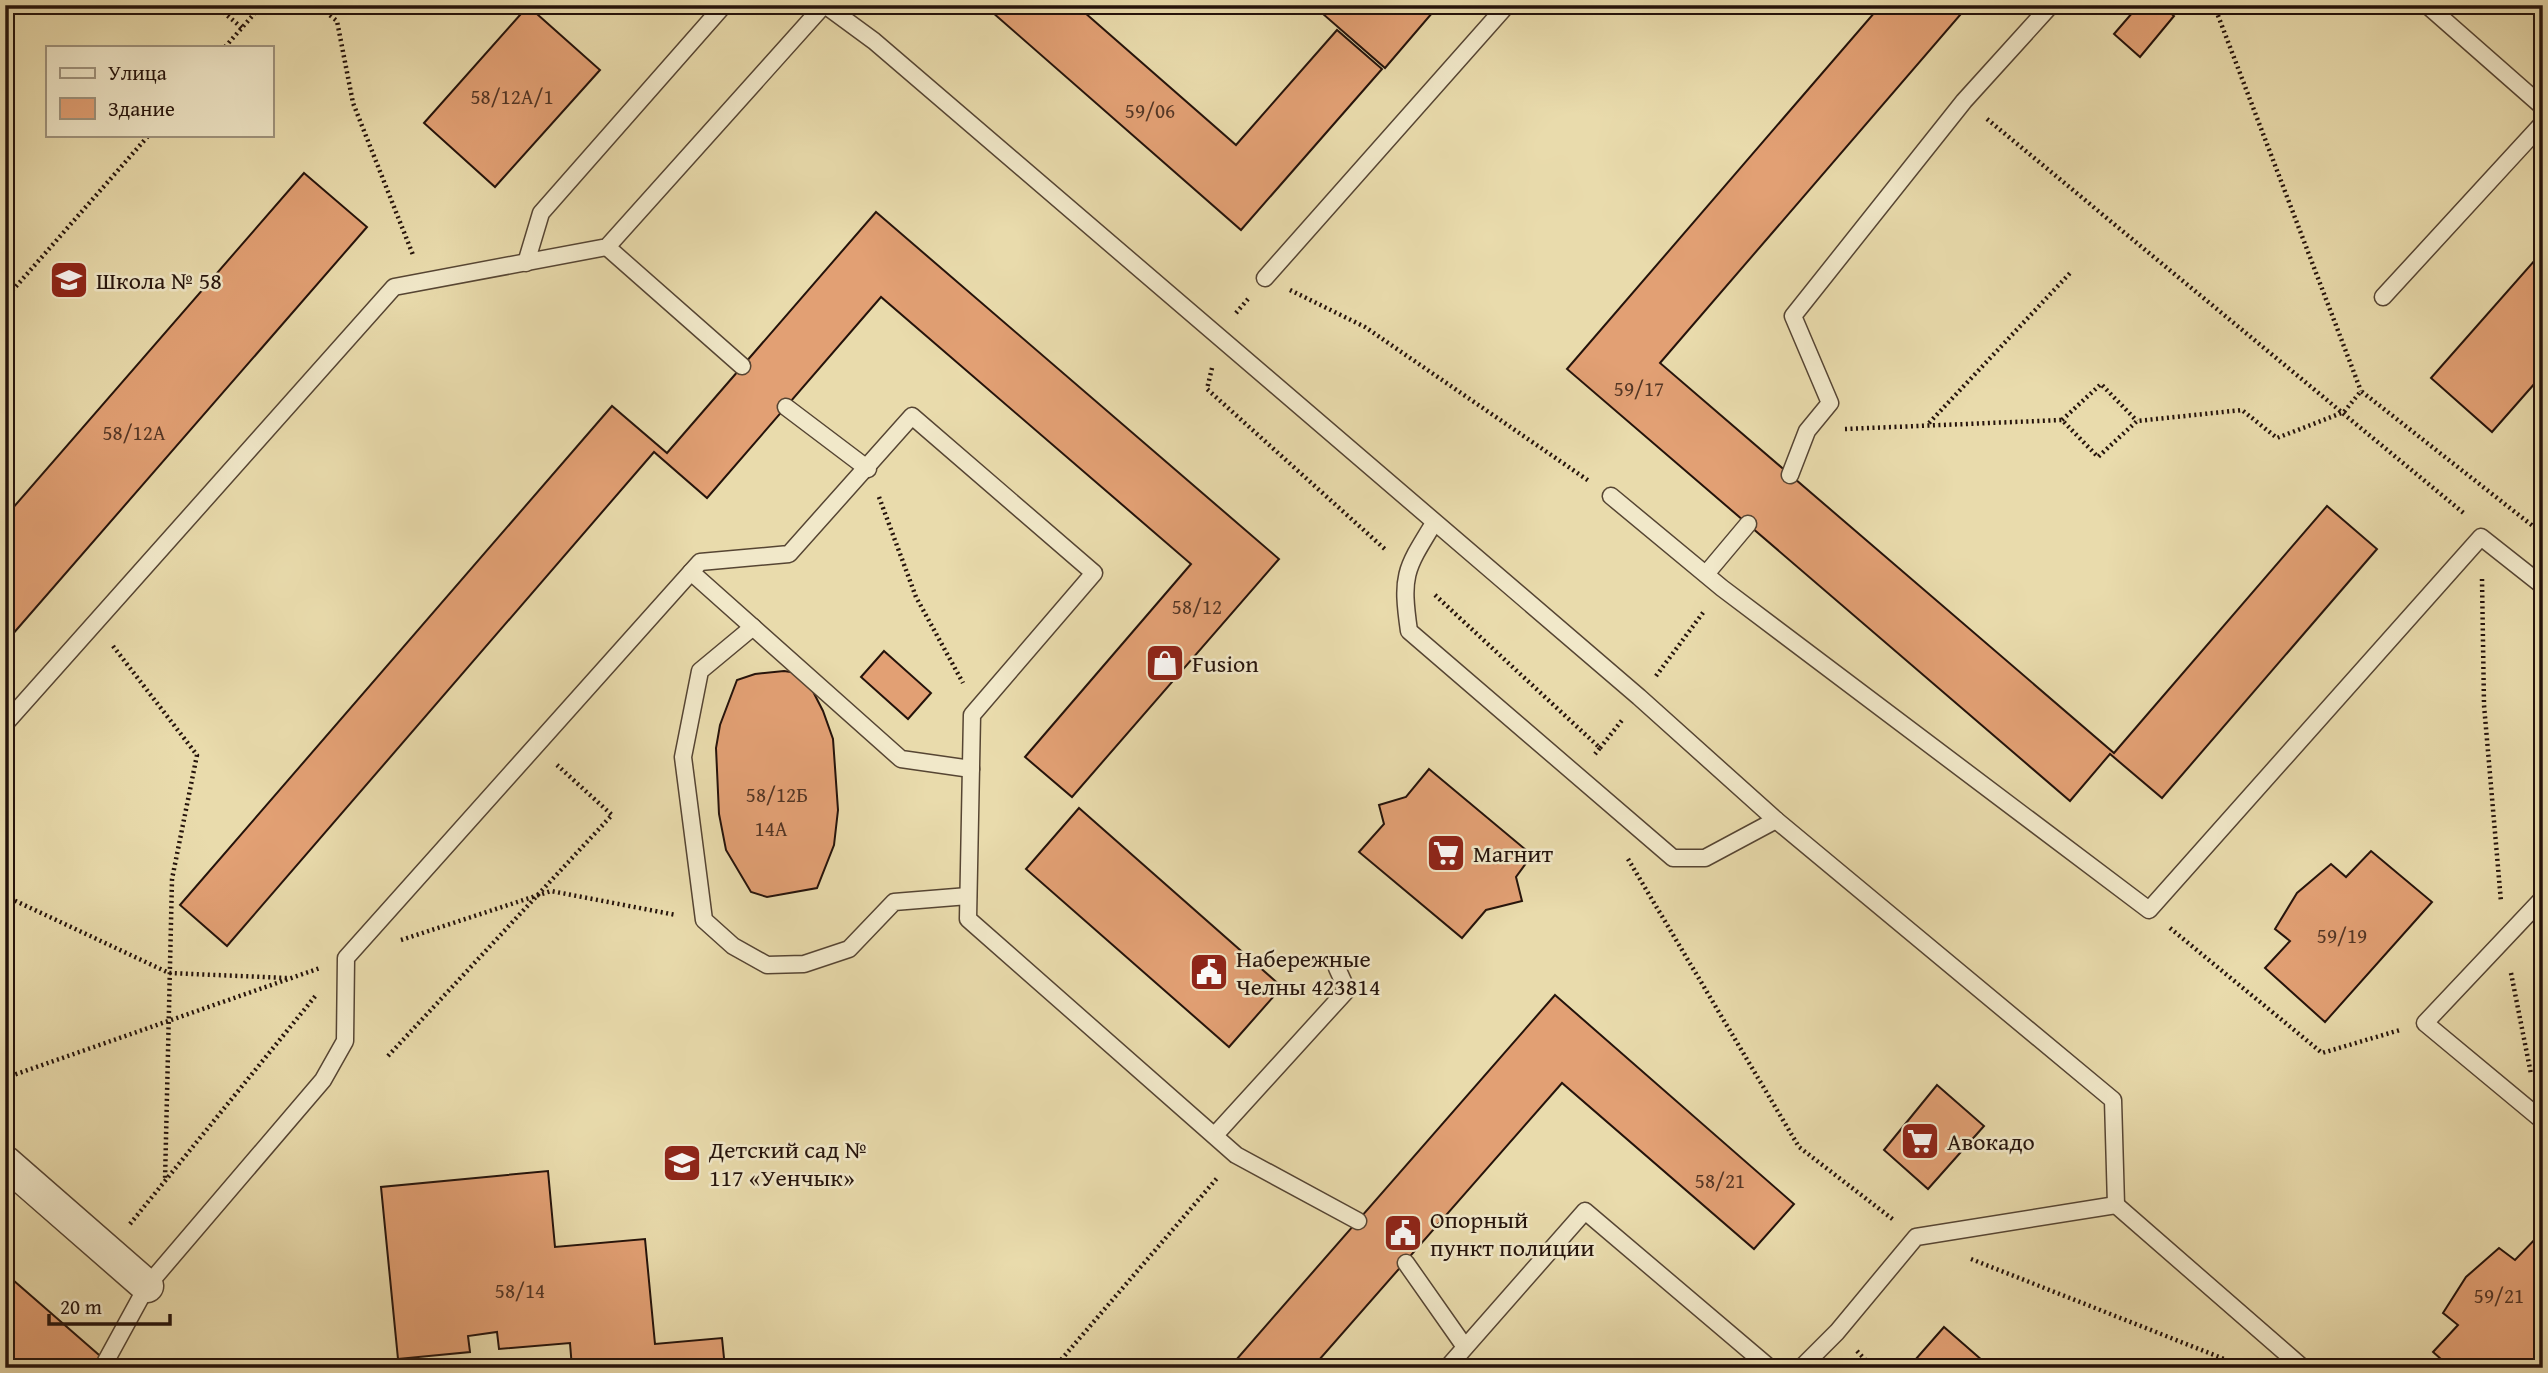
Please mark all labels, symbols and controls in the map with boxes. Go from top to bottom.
legend [46,46,273,136]
text: Улица [108,57,167,88]
house number: 58/12А/1 [470,81,554,112]
text: Здание [108,93,175,124]
house number: 59/06 [1125,95,1175,126]
school or university icon: Школа № 58 [48,259,90,301]
place label: Школа № 58 [96,263,222,298]
house number: 59/17 [1614,373,1664,404]
house number: 58/12А [102,417,166,448]
house number: 58/12 [1172,591,1222,622]
shop icon: Fusion [1144,642,1186,684]
place label: Fusion [1192,646,1259,681]
house number: 58/12Б [746,779,808,810]
house number: 14А [755,813,788,844]
supermarket icon: Магнит [1425,832,1467,874]
place label: Магнит [1473,836,1554,871]
house number: 59/19 [2317,920,2367,951]
place label: Набережные Челны 423814 [1236,941,1380,1004]
public building icon: Набережные Челны 423814 [1188,951,1230,993]
supermarket icon: Авокадо [1899,1120,1941,1162]
place label: Авокадо [1947,1124,2035,1159]
place label: Детский сад № 117 «Уенчык» [708,1132,867,1195]
school or university icon: Детский сад № 117 «Уенчык» [661,1142,703,1184]
house number: 58/21 [1695,1165,1745,1196]
place label: Опорный пункт полиции [1430,1202,1595,1265]
public building icon: Опорный пункт полиции [1382,1212,1424,1254]
house number: 58/14 [495,1275,545,1306]
house number: 59/21 [2474,1280,2524,1311]
scale bar [49,1282,170,1326]
text: 20 m [60,1291,102,1322]

